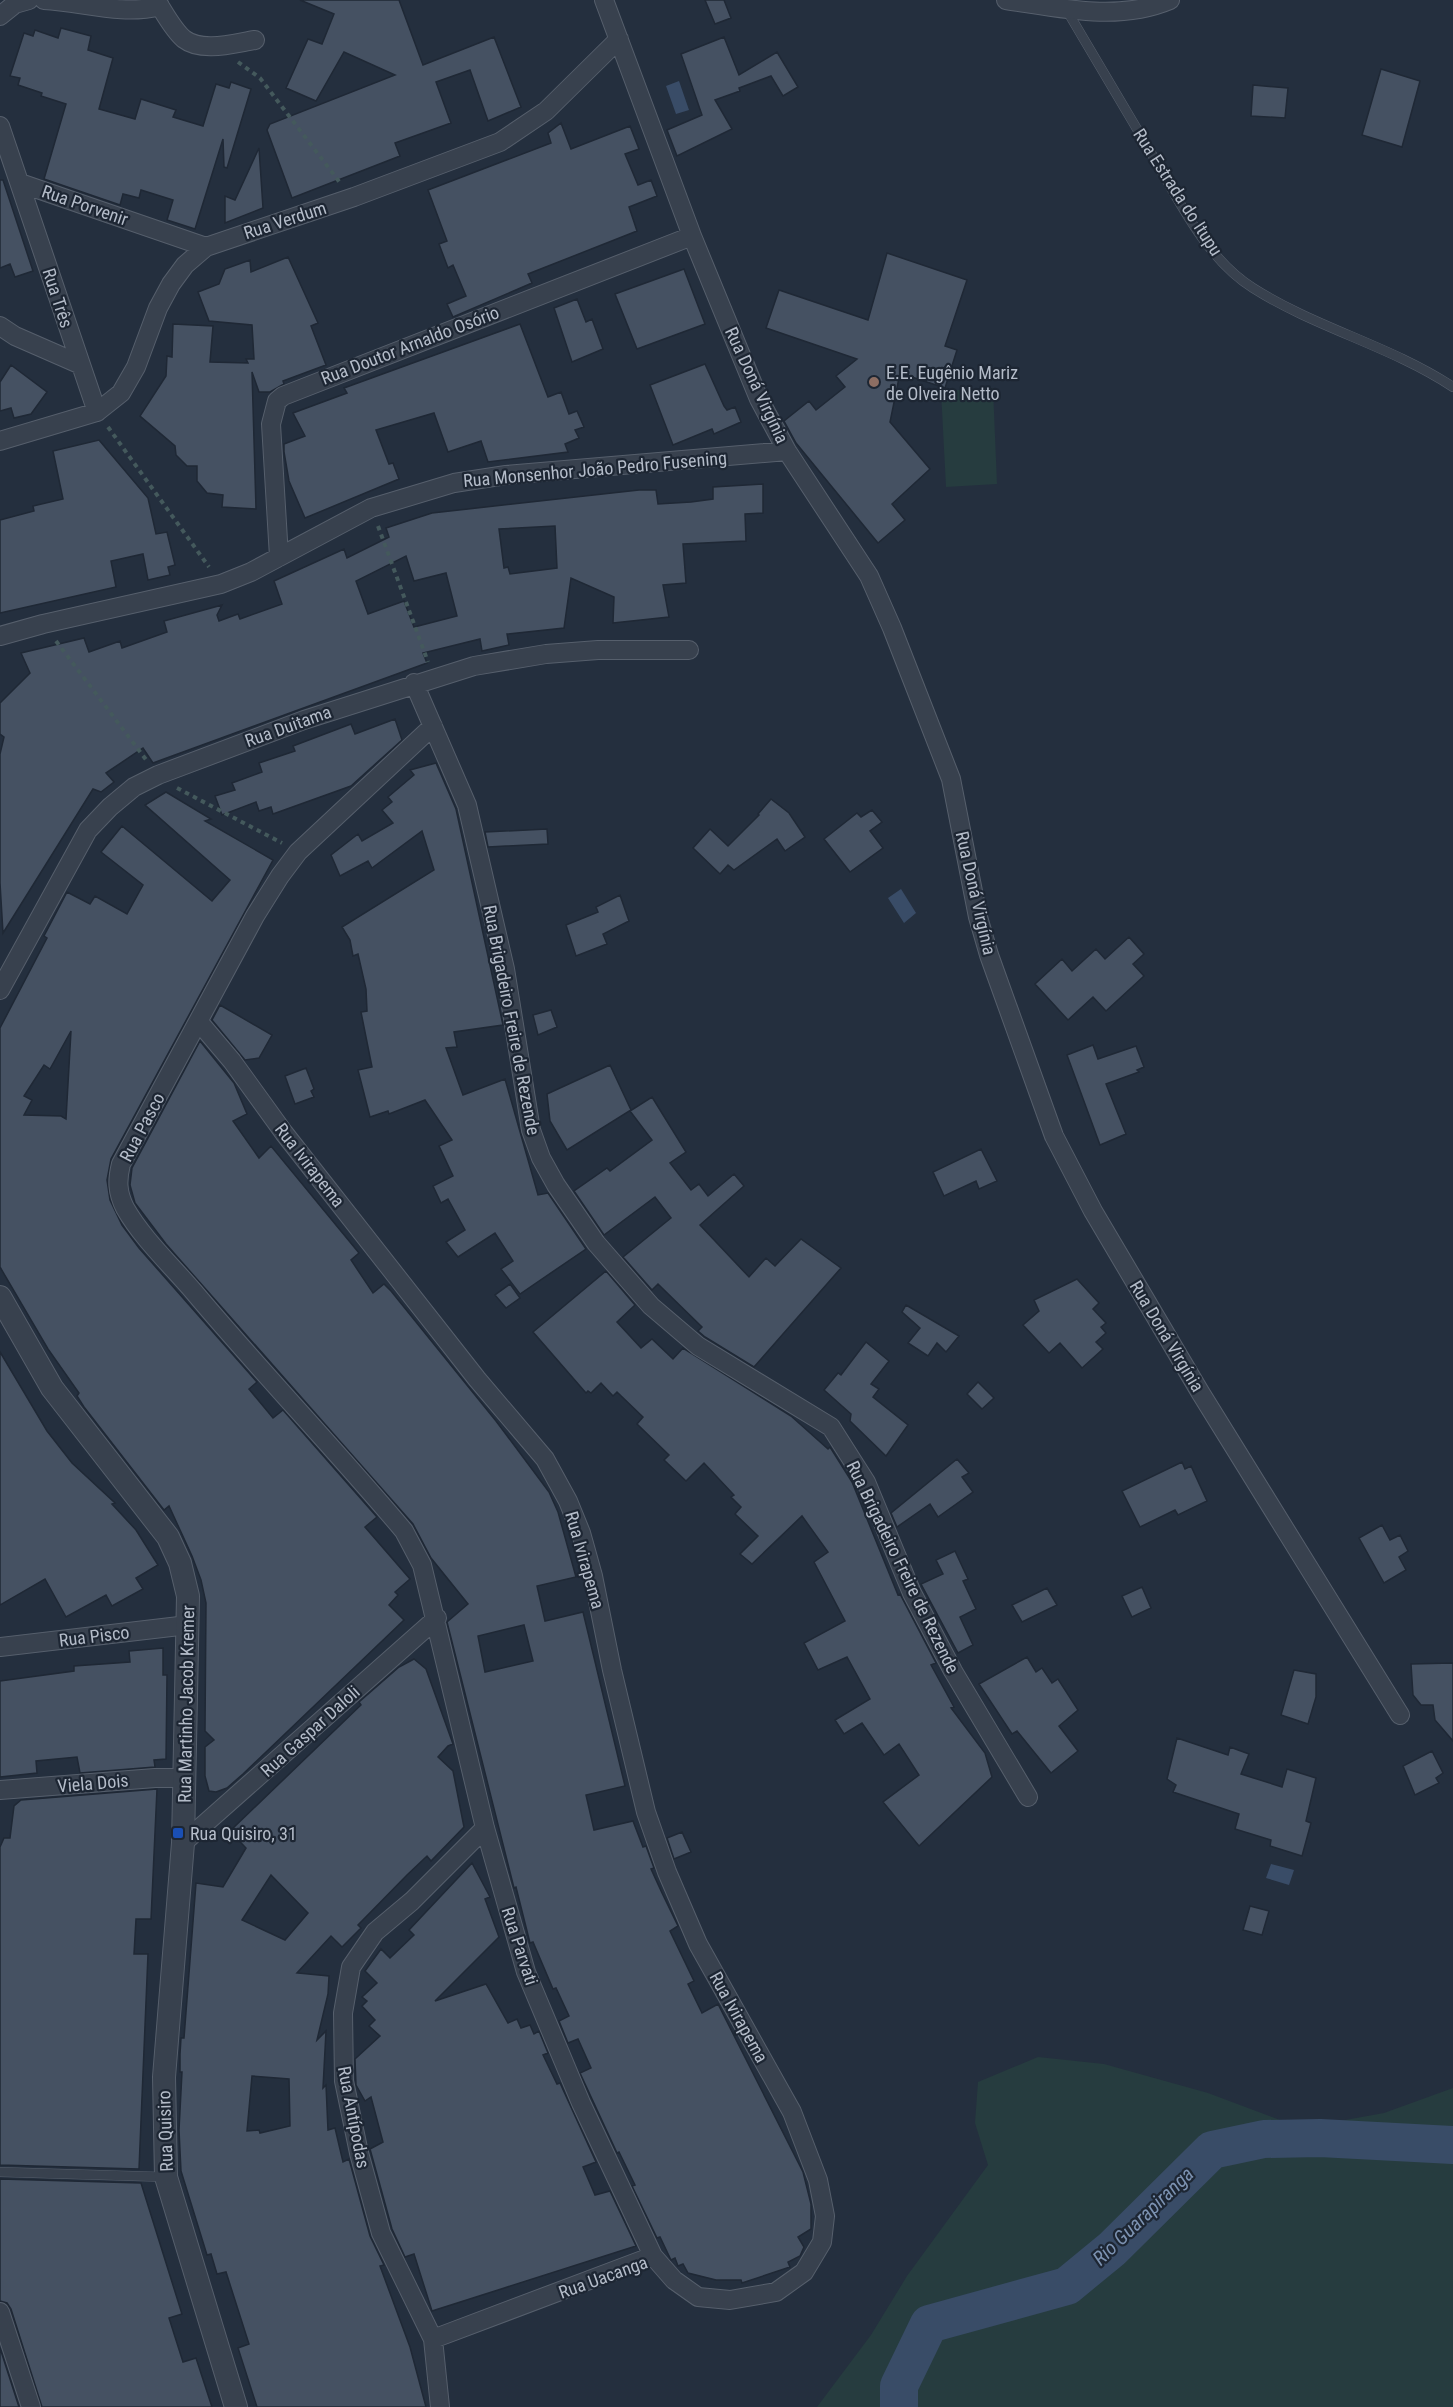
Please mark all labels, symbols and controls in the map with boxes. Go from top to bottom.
street label: Rua Estrada do Itupu [1129,125,1227,259]
street label: Rua Porvenir [39,180,131,230]
street label: Rua Verdum [241,197,329,243]
street label: Rua Três [39,266,77,330]
street label: Rua Doutor Arnaldo Osório [318,301,502,389]
street label: Rua Doná Virgínia [721,324,793,446]
place label: E.E. Eugênio Mariz de Olveira Netto [886,362,1018,404]
marker: E.E. Eugênio Mariz de Olveira Netto [867,375,881,389]
street label: Rua Monsenhor João Pedro Fusening [462,447,728,491]
street label: Rua Duitama [242,701,334,751]
street label: Rua Doná Virgínia [952,829,1000,957]
street label: Rua Brigadeiro Freire de Rezende [479,903,545,1137]
street label: Rua Pasco [115,1089,169,1165]
street label: Rua Ivirapema [271,1119,349,1211]
street label: Rua Doná Virgínia [1126,1277,1208,1395]
street label: Rua Brigadeiro Freire de Rezende [842,1457,964,1677]
street label: Rua Ivirapema [561,1509,609,1611]
street label: Rua Martinho Jacob Kremer [174,1604,198,1803]
street label: Rua Pisco [58,1621,130,1651]
street label: Rua Gaspar Daloli [256,1681,364,1781]
street label: Viela Dois [57,1769,129,1797]
place label: Rua Quisiro, 31 [190,1823,297,1844]
marker: Rua Quisiro, 31 [171,1826,185,1840]
street label: Rua Parvati [498,1904,542,1988]
street label: Rua Ivirapema [705,1968,773,2066]
street label: Rua Antípodas [334,2064,374,2170]
street label: Rua Quisiro [153,2090,177,2172]
water label: Rio Guarapiranga [1088,2162,1198,2270]
street label: Rua Uacanga [556,2251,650,2303]

